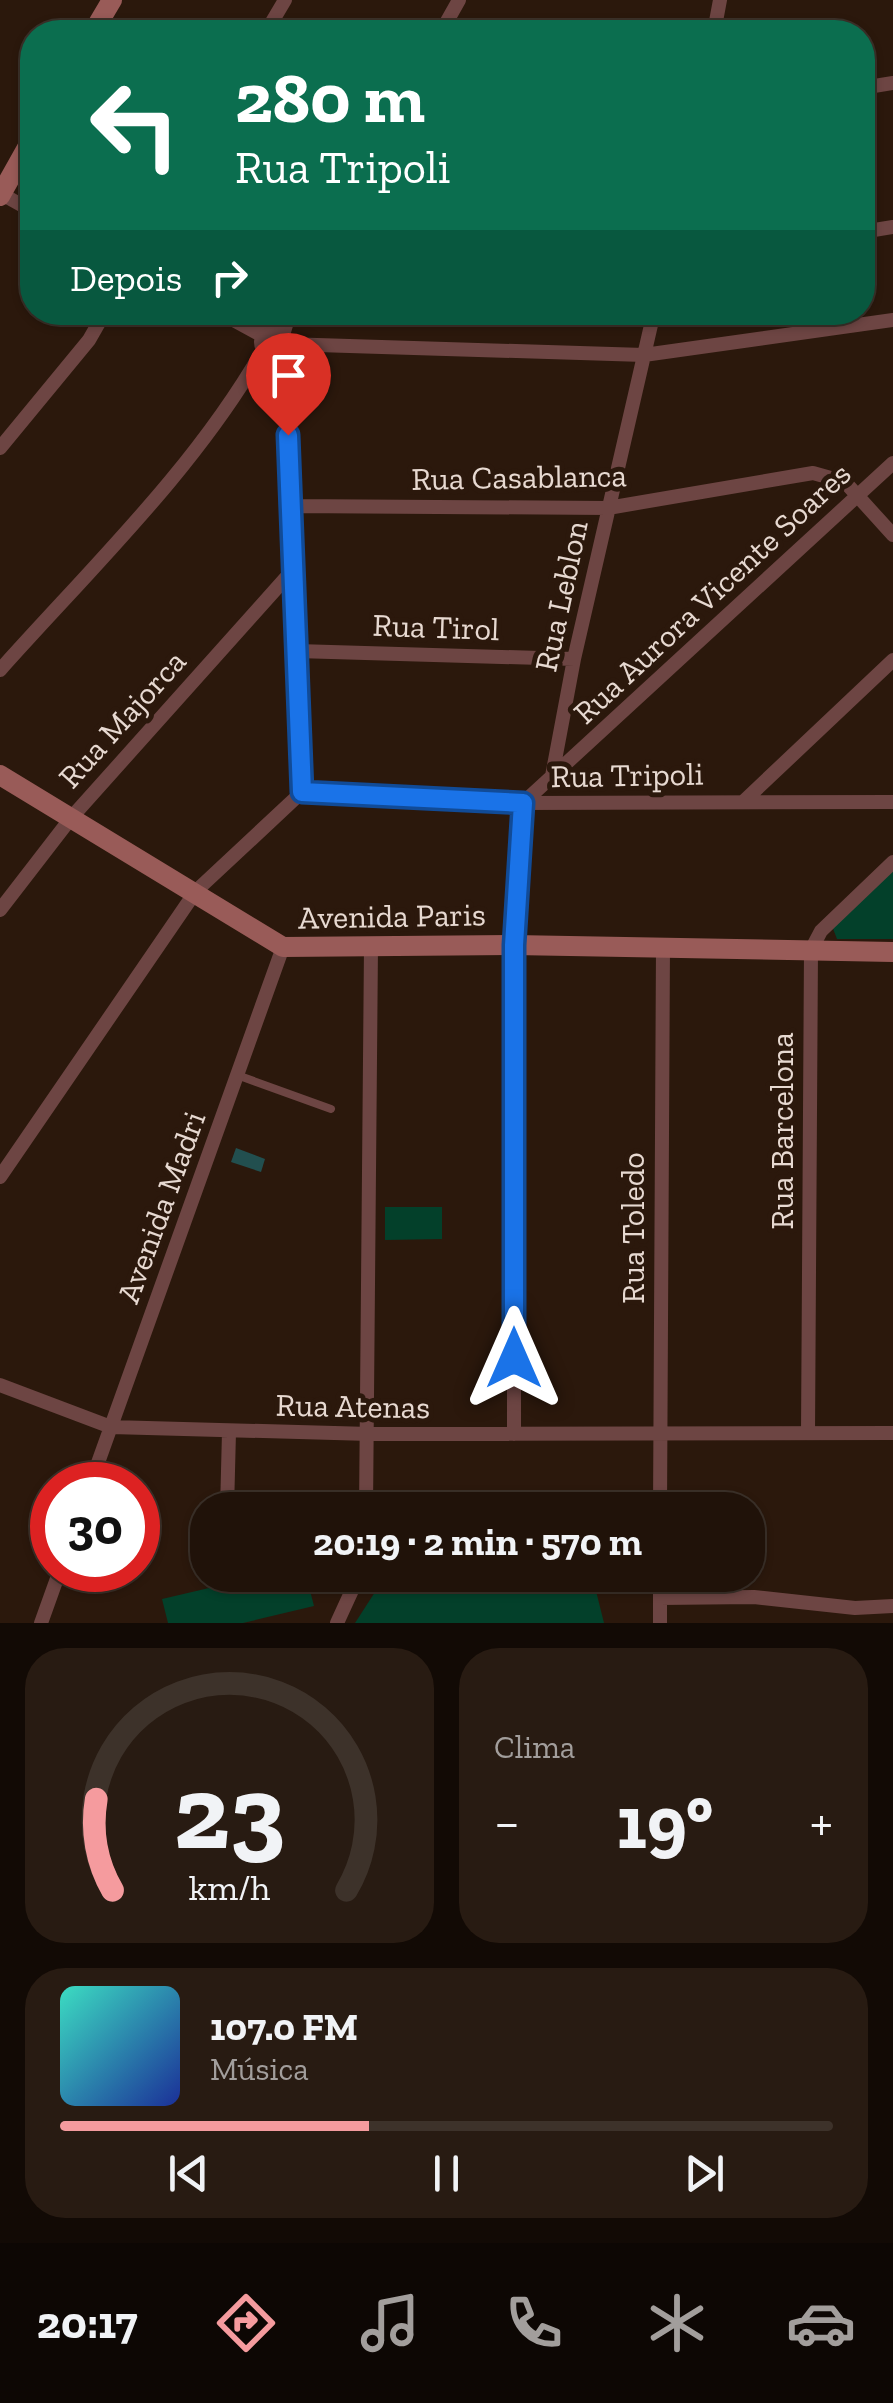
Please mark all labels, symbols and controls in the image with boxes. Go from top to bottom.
text: 280 m [235,56,425,140]
icon: left [70,60,200,190]
text: Rua Tripoli [235,141,450,195]
icon: right [202,250,257,305]
text: Depois [70,255,182,301]
pin [246,333,331,436]
icon: arrive [261,348,316,403]
street label: Rua Aurora Vicente Soares [565,455,859,731]
street label: Rua Casablanca [411,456,627,498]
street label: Rua Leblon [526,516,596,675]
street label: Rua Tirol [372,606,500,648]
street label: Rua Majorca [50,642,194,796]
street label: Rua Tripoli [550,755,704,795]
street label: Avenida Paris [298,895,486,937]
street label: Rua Barcelona [763,1032,801,1230]
street label: Avenida Madri [109,1106,213,1308]
street label: Rua Toledo [614,1152,652,1304]
position arrow [462,1306,566,1410]
street label: Rua Atenas [275,1386,431,1426]
speed limit sign: 30 [30,1462,160,1592]
text: 20:19 · 2 min · 570 m [313,1519,642,1565]
text: Clima [494,1728,575,1766]
text: 23 [174,1750,285,1875]
text: 19° [616,1777,713,1867]
text: − [494,1789,520,1855]
text: + [810,1789,833,1855]
text: km/h [189,1866,270,1909]
text: 107.0 FM [210,2004,358,2050]
text: Música [210,2050,309,2088]
icon: previous [161,2146,216,2201]
icon: pause [419,2146,474,2201]
icon: next [677,2146,732,2201]
icon: directions [211,2288,281,2358]
icon: music [355,2288,425,2358]
icon: phone [499,2288,569,2358]
icon: climate [642,2288,712,2358]
icon: car [786,2288,856,2358]
text: 20:17 [37,2296,138,2350]

